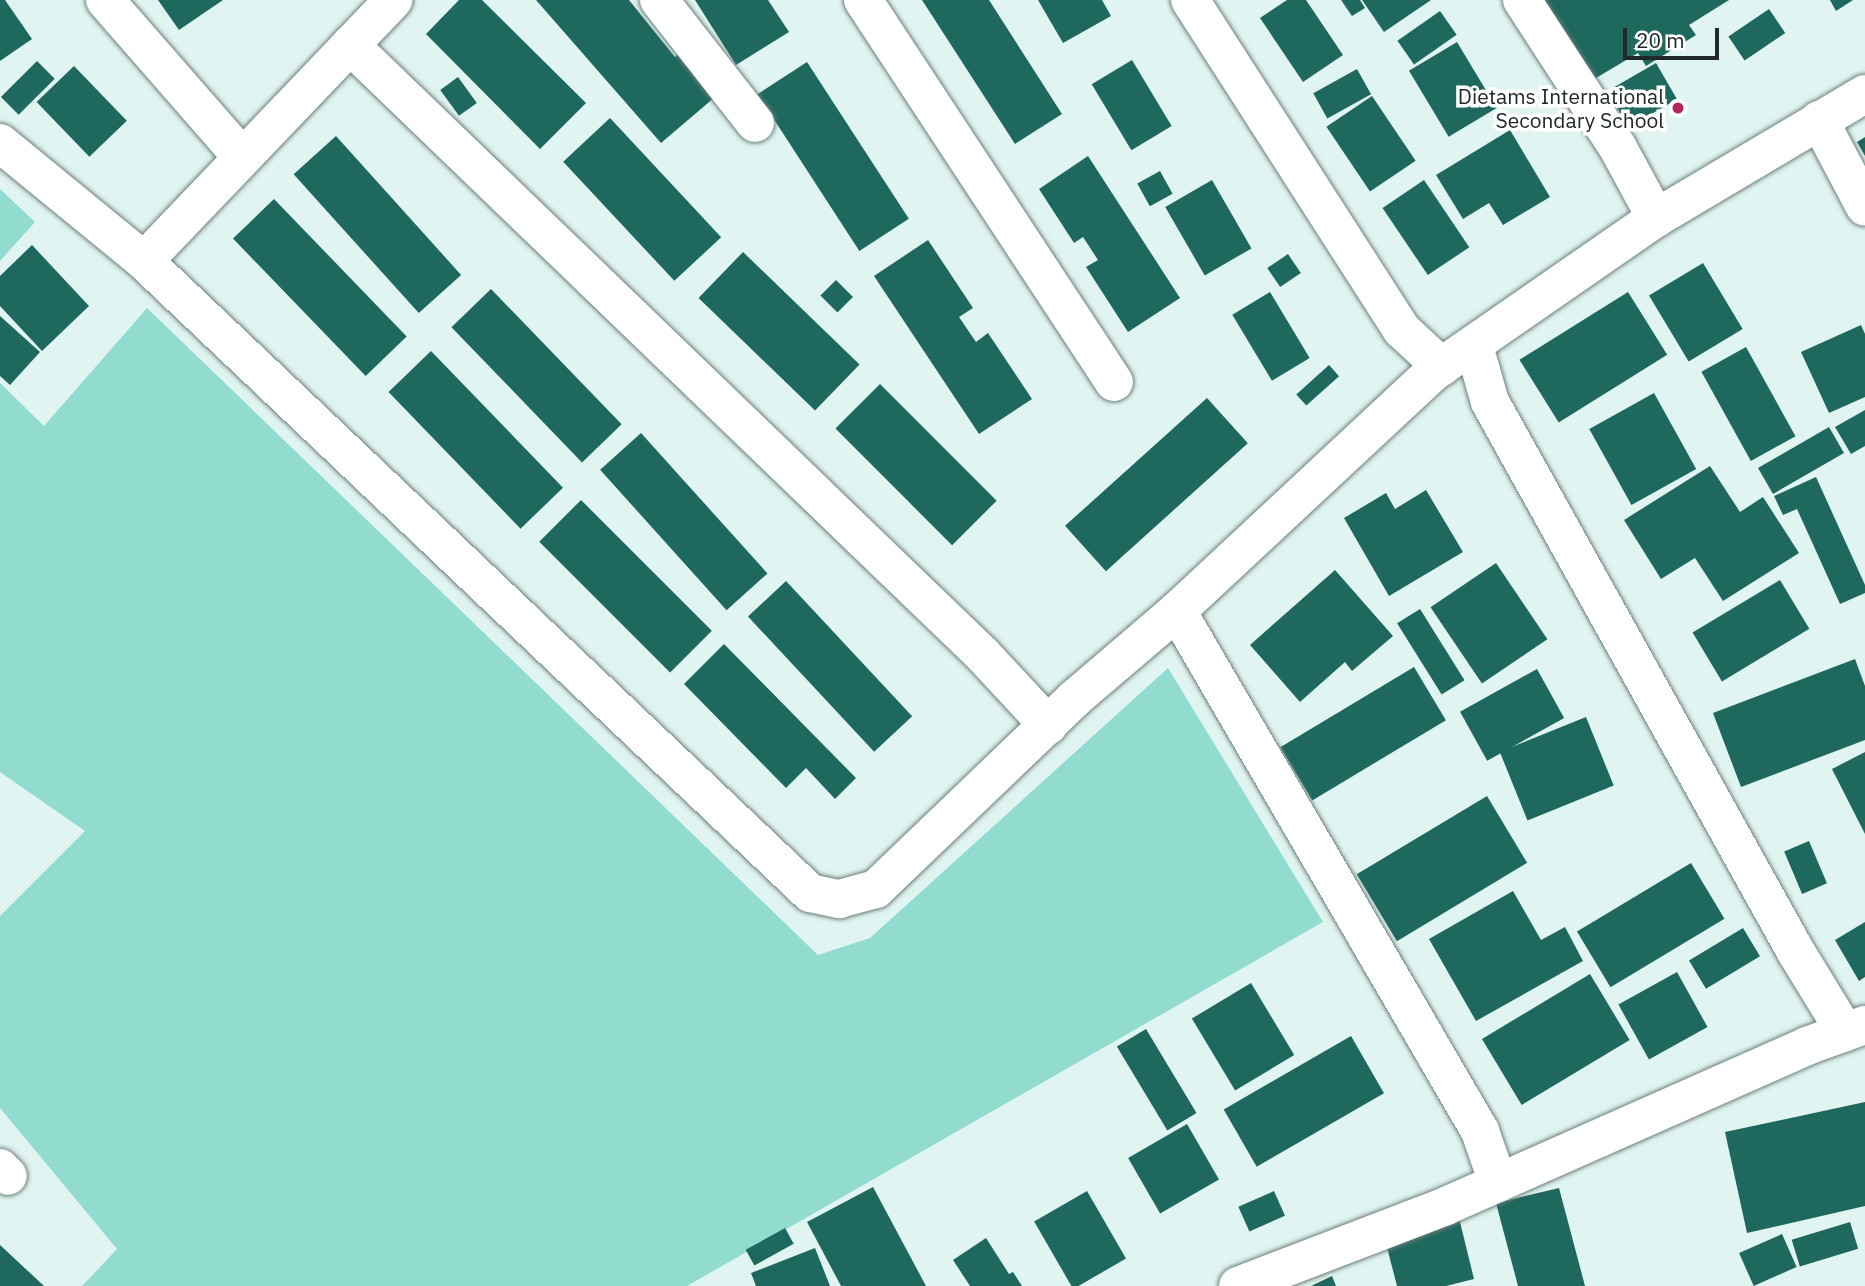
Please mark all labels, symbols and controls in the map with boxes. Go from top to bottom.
scale bar [1627,14,1723,58]
text: 20 m [1636,26,1685,54]
place label: Dietams International Secondary School [1458,83,1664,133]
marker: Dietams International Secondary School [1670,100,1686,116]

